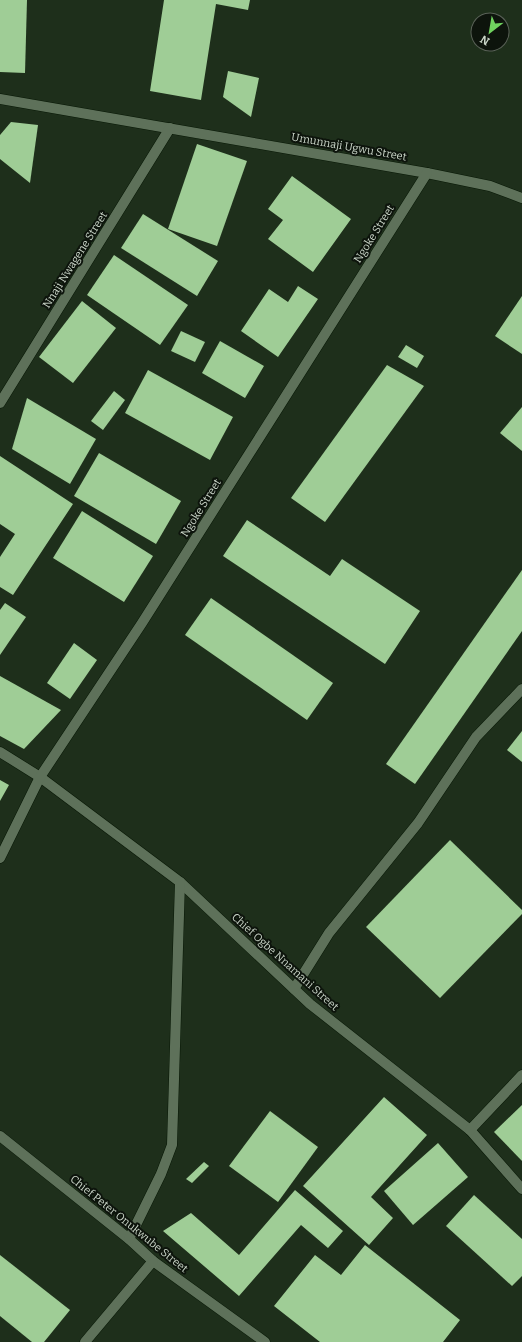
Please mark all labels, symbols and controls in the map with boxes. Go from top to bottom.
north arrow [470,12,510,52]
text: N [478,32,492,48]
street label: Umunnaji Ugwu Street [290,130,408,164]
street label: Ngoke Street [351,203,397,265]
street label: Nnaji Nwagene Street [40,209,110,311]
street label: Ngoke Street [178,477,224,539]
street label: Chief Ogbe Nnamani Street [229,911,341,1013]
street label: Chief Peter Onukwube Street [68,1173,190,1275]

